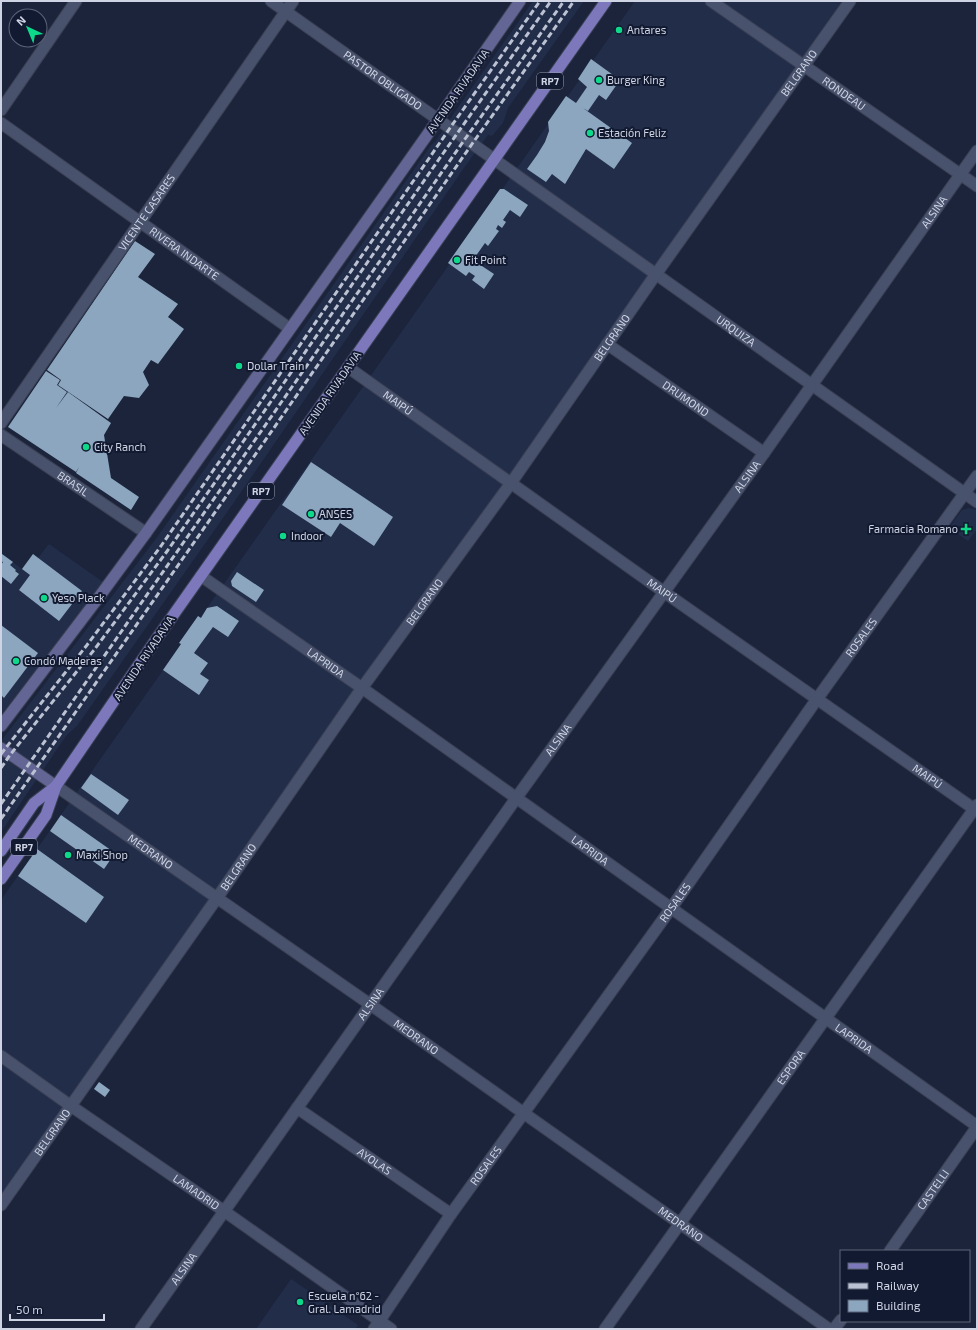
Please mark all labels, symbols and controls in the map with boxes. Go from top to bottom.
north arrow [8,8,48,48]
text: N [13,13,28,28]
place label: Antares [627,23,667,36]
marker: Antares [614,25,624,35]
street label: AVENIDA RIVADAVIA [424,46,491,135]
street label: BELGRANO [777,47,819,99]
street label: PASTOR OBLIGADO [341,48,425,112]
road number: RP7 [537,73,563,89]
place label: Burger King [607,73,665,86]
street label: RONDEAU [820,74,868,113]
marker: Burger King [594,75,604,85]
place label: Estación Feliz [598,126,667,139]
marker: Estación Feliz [585,128,595,138]
street label: VICENTE CASARES [115,171,177,253]
street label: ALSINA [918,193,949,230]
street label: RIVERA INDARTE [147,224,222,282]
place label: Fit Point [465,253,506,266]
marker: Fit Point [452,255,462,265]
street label: BELGRANO [591,311,632,363]
street label: URQUIZA [714,312,758,349]
street label: AVENIDA RIVADAVIA [296,348,363,437]
place label: Dollar Train [247,359,304,372]
marker: Dollar Train [234,361,244,371]
street label: DRUMOND [660,378,712,419]
street label: MAIPÚ [381,387,415,417]
place label: City Ranch [94,440,146,453]
marker: City Ranch [81,442,91,452]
street label: ALSINA [731,458,763,495]
street label: BRASIL [55,468,92,499]
road number: RP7 [248,483,274,499]
place label: ANSES [319,507,352,520]
marker: ANSES [306,509,316,519]
place label: Farmacia Romano [868,522,958,535]
marker: Farmacia Romano [961,524,971,534]
place label: Indoor [291,529,324,542]
marker: Indoor [278,531,288,541]
street label: MAIPÚ [645,575,680,605]
street label: BELGRANO [403,576,445,627]
place label: Yeso Plack [52,591,105,604]
marker: Yeso Plack [39,593,49,603]
street label: AVENIDA RIVADAVIA [110,613,177,703]
street label: ROSALES [842,615,879,659]
street label: LAPRIDA [305,645,347,680]
place label: Condó Maderas [24,654,102,667]
marker: Condó Maderas [11,656,21,666]
street label: ALSINA [542,721,574,758]
street label: MAIPÚ [910,761,945,791]
street label: MEDRANO [126,831,176,871]
street label: LAPRIDA [569,832,612,868]
road number: RP7 [11,839,37,855]
street label: BELGRANO [217,841,259,893]
place label: Maxi Shop [76,848,128,861]
marker: Maxi Shop [63,850,73,860]
street label: ROSALES [656,880,693,925]
street label: ALSINA [355,985,386,1022]
street label: MEDRANO [392,1016,441,1057]
street label: LAPRIDA [833,1020,876,1056]
street label: ESPORA [774,1047,807,1087]
street label: BELGRANO [31,1106,73,1158]
street label: ROSALES [467,1143,504,1187]
street label: AYOLAS [355,1145,394,1177]
street label: CASTELLI [914,1167,951,1212]
street label: LAMADRID [171,1171,222,1212]
street label: MEDRANO [656,1203,706,1244]
street label: ALSINA [168,1250,199,1287]
legend [840,1250,970,1322]
text: Road [876,1258,904,1272]
text: Railway [876,1278,920,1292]
place label: Escuela n°62 - Gral. Lamadrid [308,1289,381,1315]
scale bar [10,1296,104,1322]
marker: Escuela n°62 - Gral. Lamadrid [295,1297,305,1307]
text: Building [876,1298,921,1312]
text: 50 m [16,1302,43,1316]

